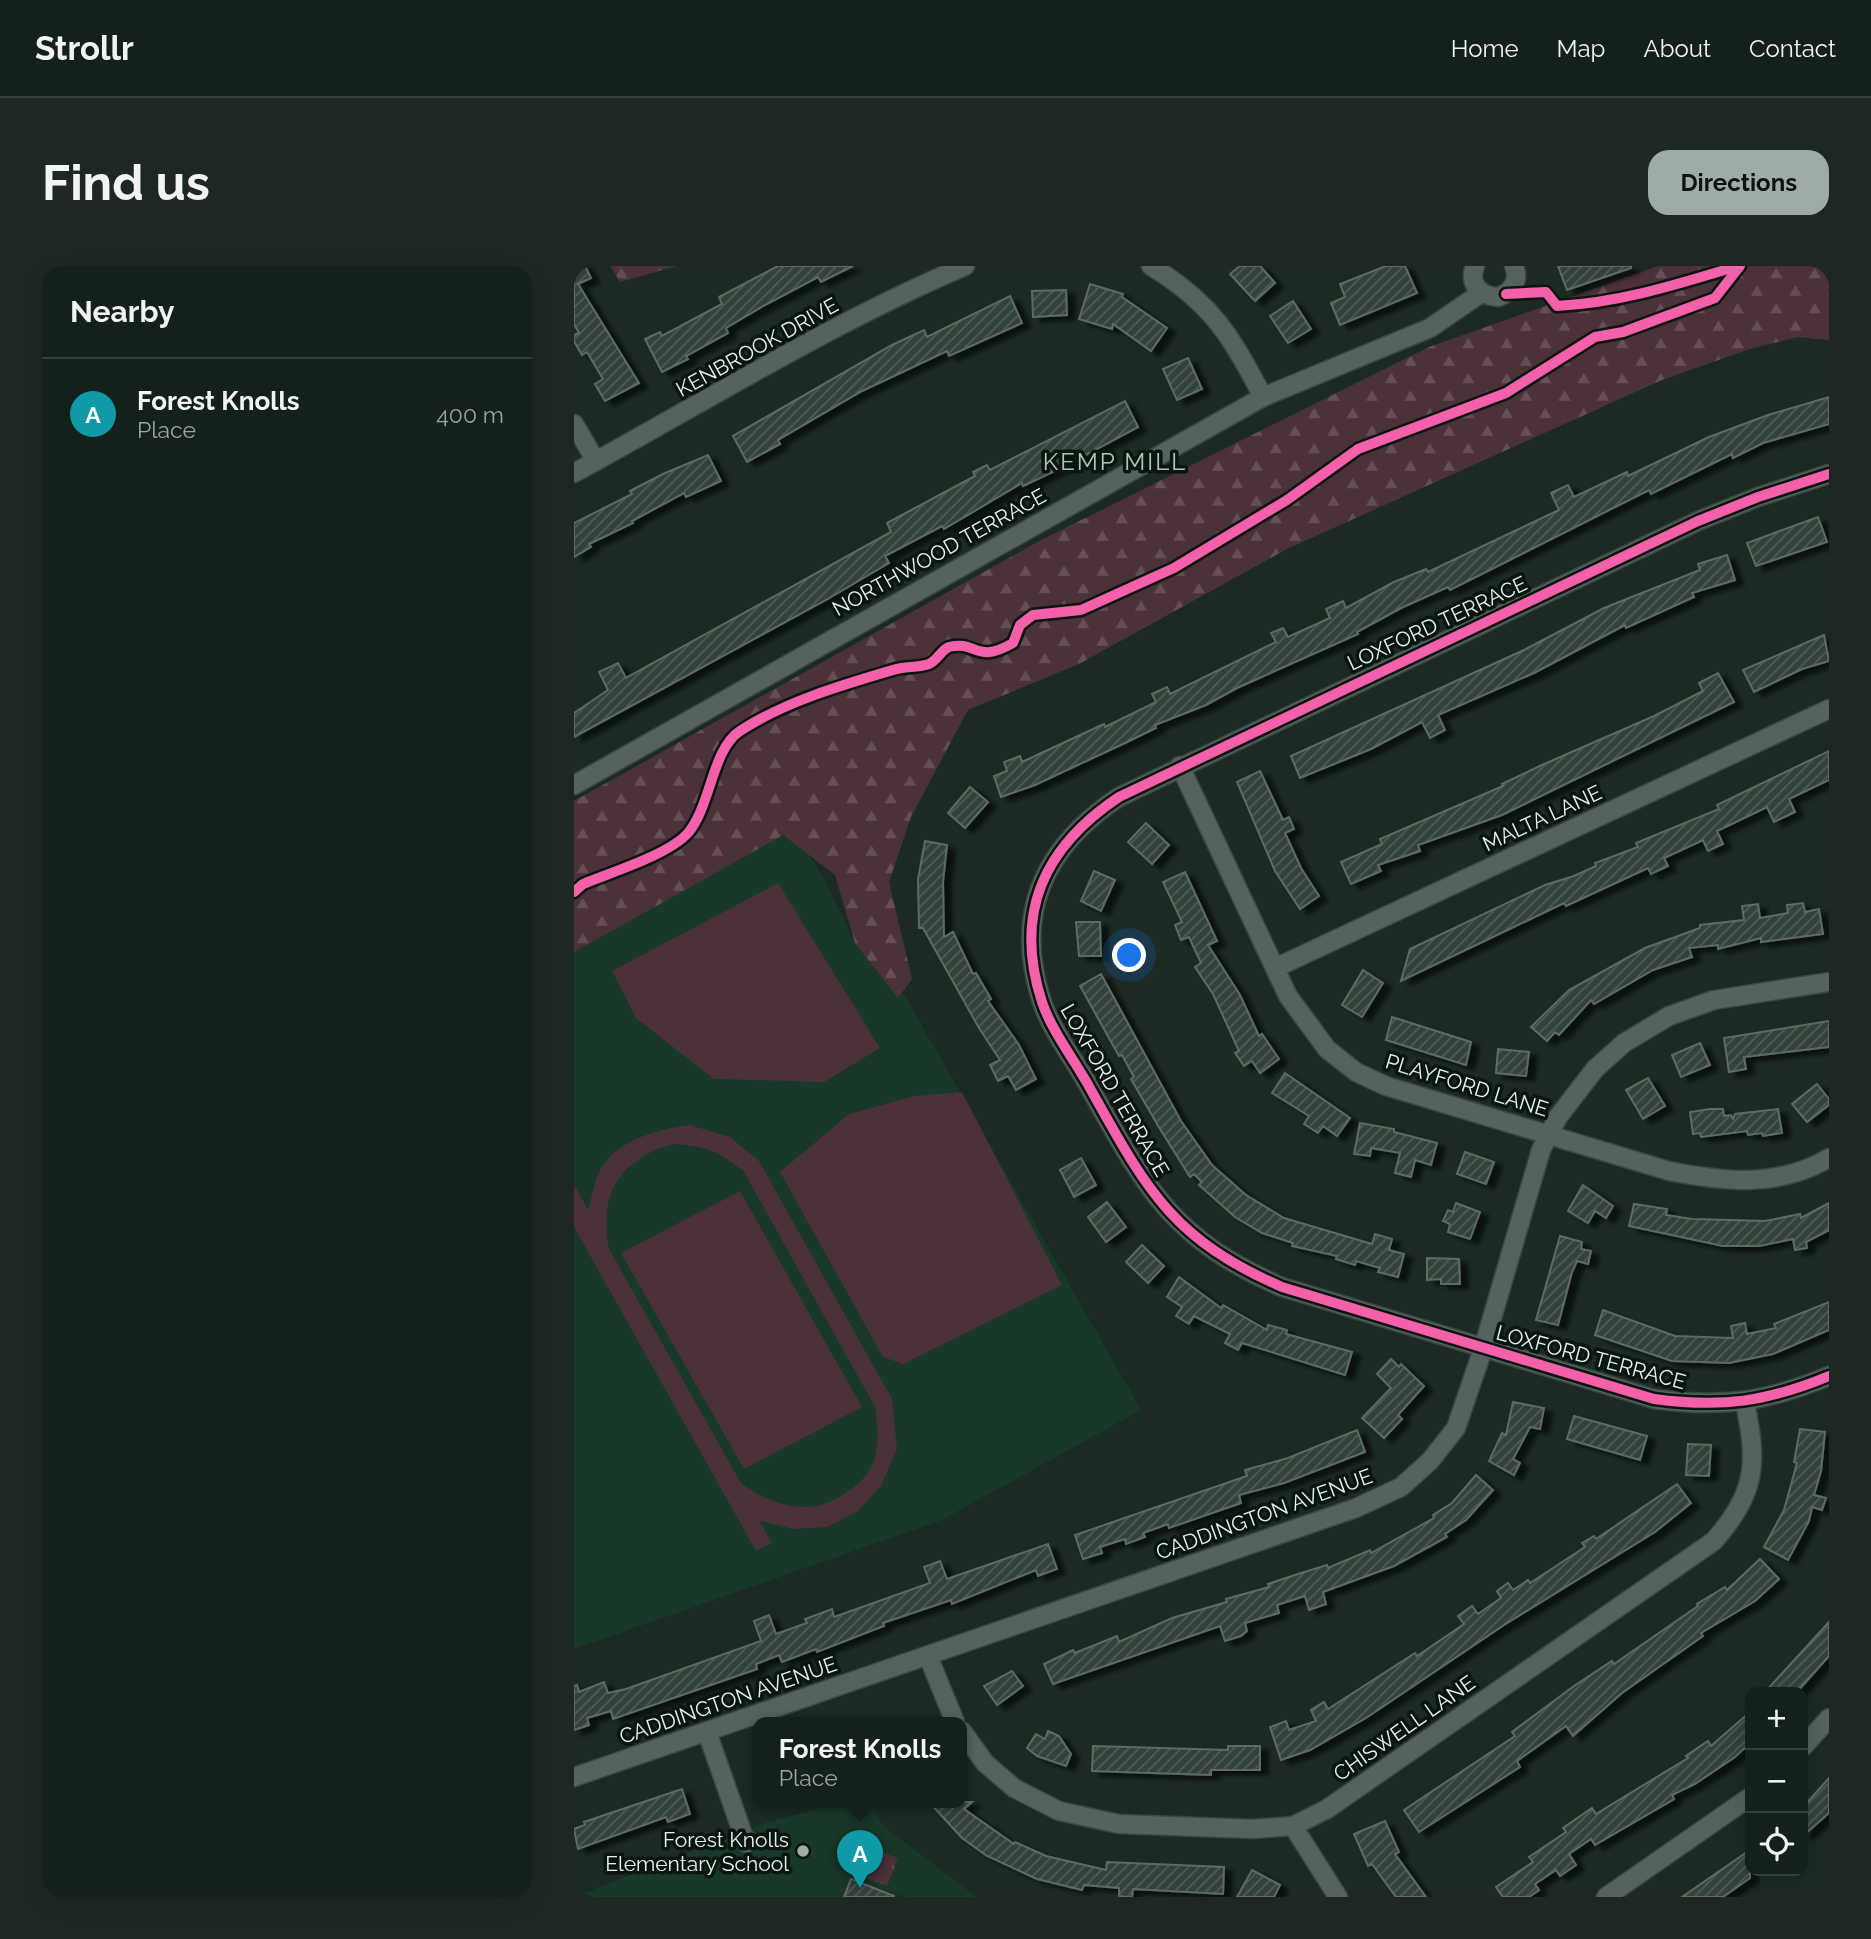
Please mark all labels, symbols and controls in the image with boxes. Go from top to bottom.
text: Strollr [35,29,134,68]
text: Home [1451,34,1519,63]
text: Map [1557,34,1605,63]
text: About [1643,34,1711,63]
text: Contact [1749,34,1836,63]
button: Directions [1648,150,1829,215]
text: Find us [42,154,210,211]
street label: KENBROOK DRIVE [672,292,842,402]
text: Nearby [70,294,174,329]
text: Forest Knolls [137,386,300,416]
text: A [85,401,101,428]
text: 400 m [436,401,504,428]
text: Place [137,416,196,443]
district label: KEMP MILL [1043,447,1187,476]
street label: NORTHWOOD TERRACE [828,483,1050,621]
street label: LOXFORD TERRACE [1343,570,1531,676]
street label: MALTA LANE [1479,780,1605,856]
your location [1112,938,1146,972]
street label: LOXFORD TERRACE [1055,999,1175,1181]
street label: PLAYFORD LANE [1383,1048,1551,1122]
street label: LOXFORD TERRACE [1494,1320,1688,1394]
street label: CADDINGTON AVENUE [1152,1463,1376,1565]
street label: CADDINGTON AVENUE [616,1651,840,1749]
street label: CHISWELL LANE [1328,1670,1480,1786]
map controls [1745,1687,1808,1876]
button: + [1745,1687,1808,1750]
popup [753,1717,967,1808]
text: Forest Knolls [779,1734,941,1764]
button: − [1745,1750,1808,1813]
text: Place [779,1764,838,1791]
button: locate [1745,1813,1808,1876]
place label: Forest Knolls Elementary School [605,1827,789,1876]
pin: A [837,1830,883,1888]
marker: Forest Knolls Elementary School [795,1843,811,1859]

